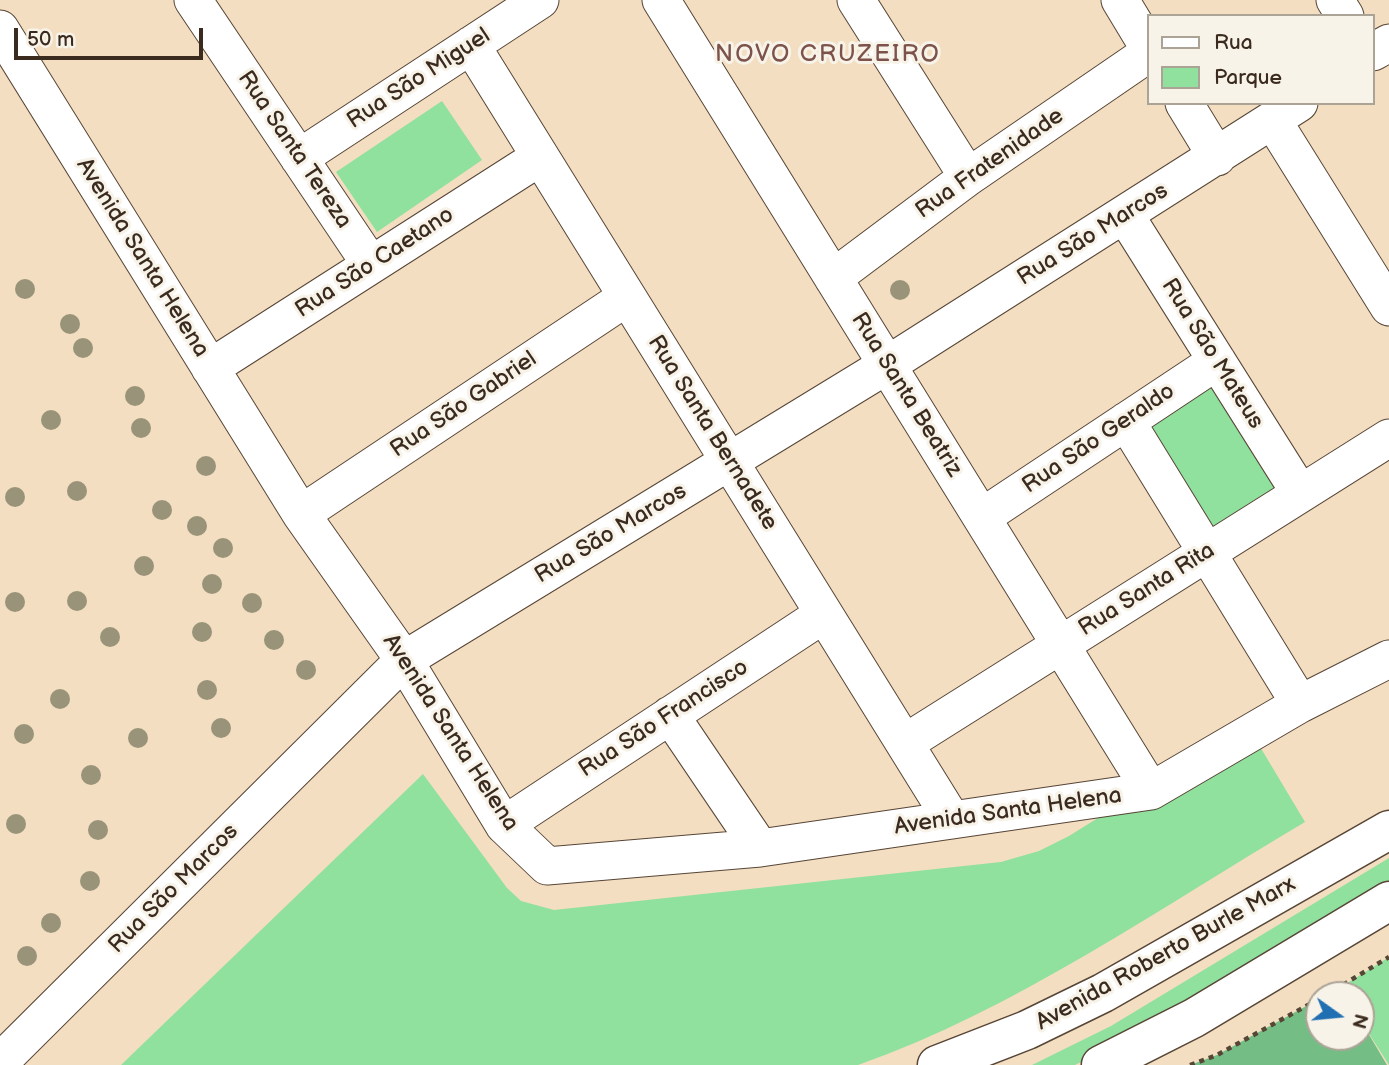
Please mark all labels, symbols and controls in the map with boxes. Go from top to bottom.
scale bar [18,14,206,58]
legend [1148,14,1375,105]
street label: Rua São Miguel [342,23,496,135]
text: 50 m [27,27,74,52]
text: Rua [1214,30,1253,55]
district label: NOVO CRUZEIRO [717,41,939,69]
text: Parque [1214,65,1282,90]
street label: Rua Santa Tereza [231,66,357,234]
street label: Rua Fratenidade [911,103,1069,225]
street label: Avenida Santa Helena [70,154,214,362]
street label: Rua São Marcos [1013,178,1173,292]
street label: Rua São Caetano [291,202,459,324]
street label: Rua São Mateus [1155,274,1269,434]
street label: Rua Santa Beatriz [844,308,968,482]
street label: Rua Santa Bernadete [641,331,783,535]
street label: Rua São Gabriel [386,346,542,464]
street label: Rua São Geraldo [1018,378,1180,500]
street label: Rua São Marcos [530,478,692,590]
street label: Rua Santa Rita [1074,537,1220,643]
street label: Avenida Santa Helena [376,629,524,837]
street label: Rua São Francisco [574,654,754,784]
street label: Avenida Santa Helena [893,782,1123,842]
street label: Rua São Marcos [103,818,245,960]
street label: Avenida Roberto Burle Marx [1031,871,1301,1037]
north arrow [1305,981,1375,1051]
text: N [1346,1011,1372,1031]

